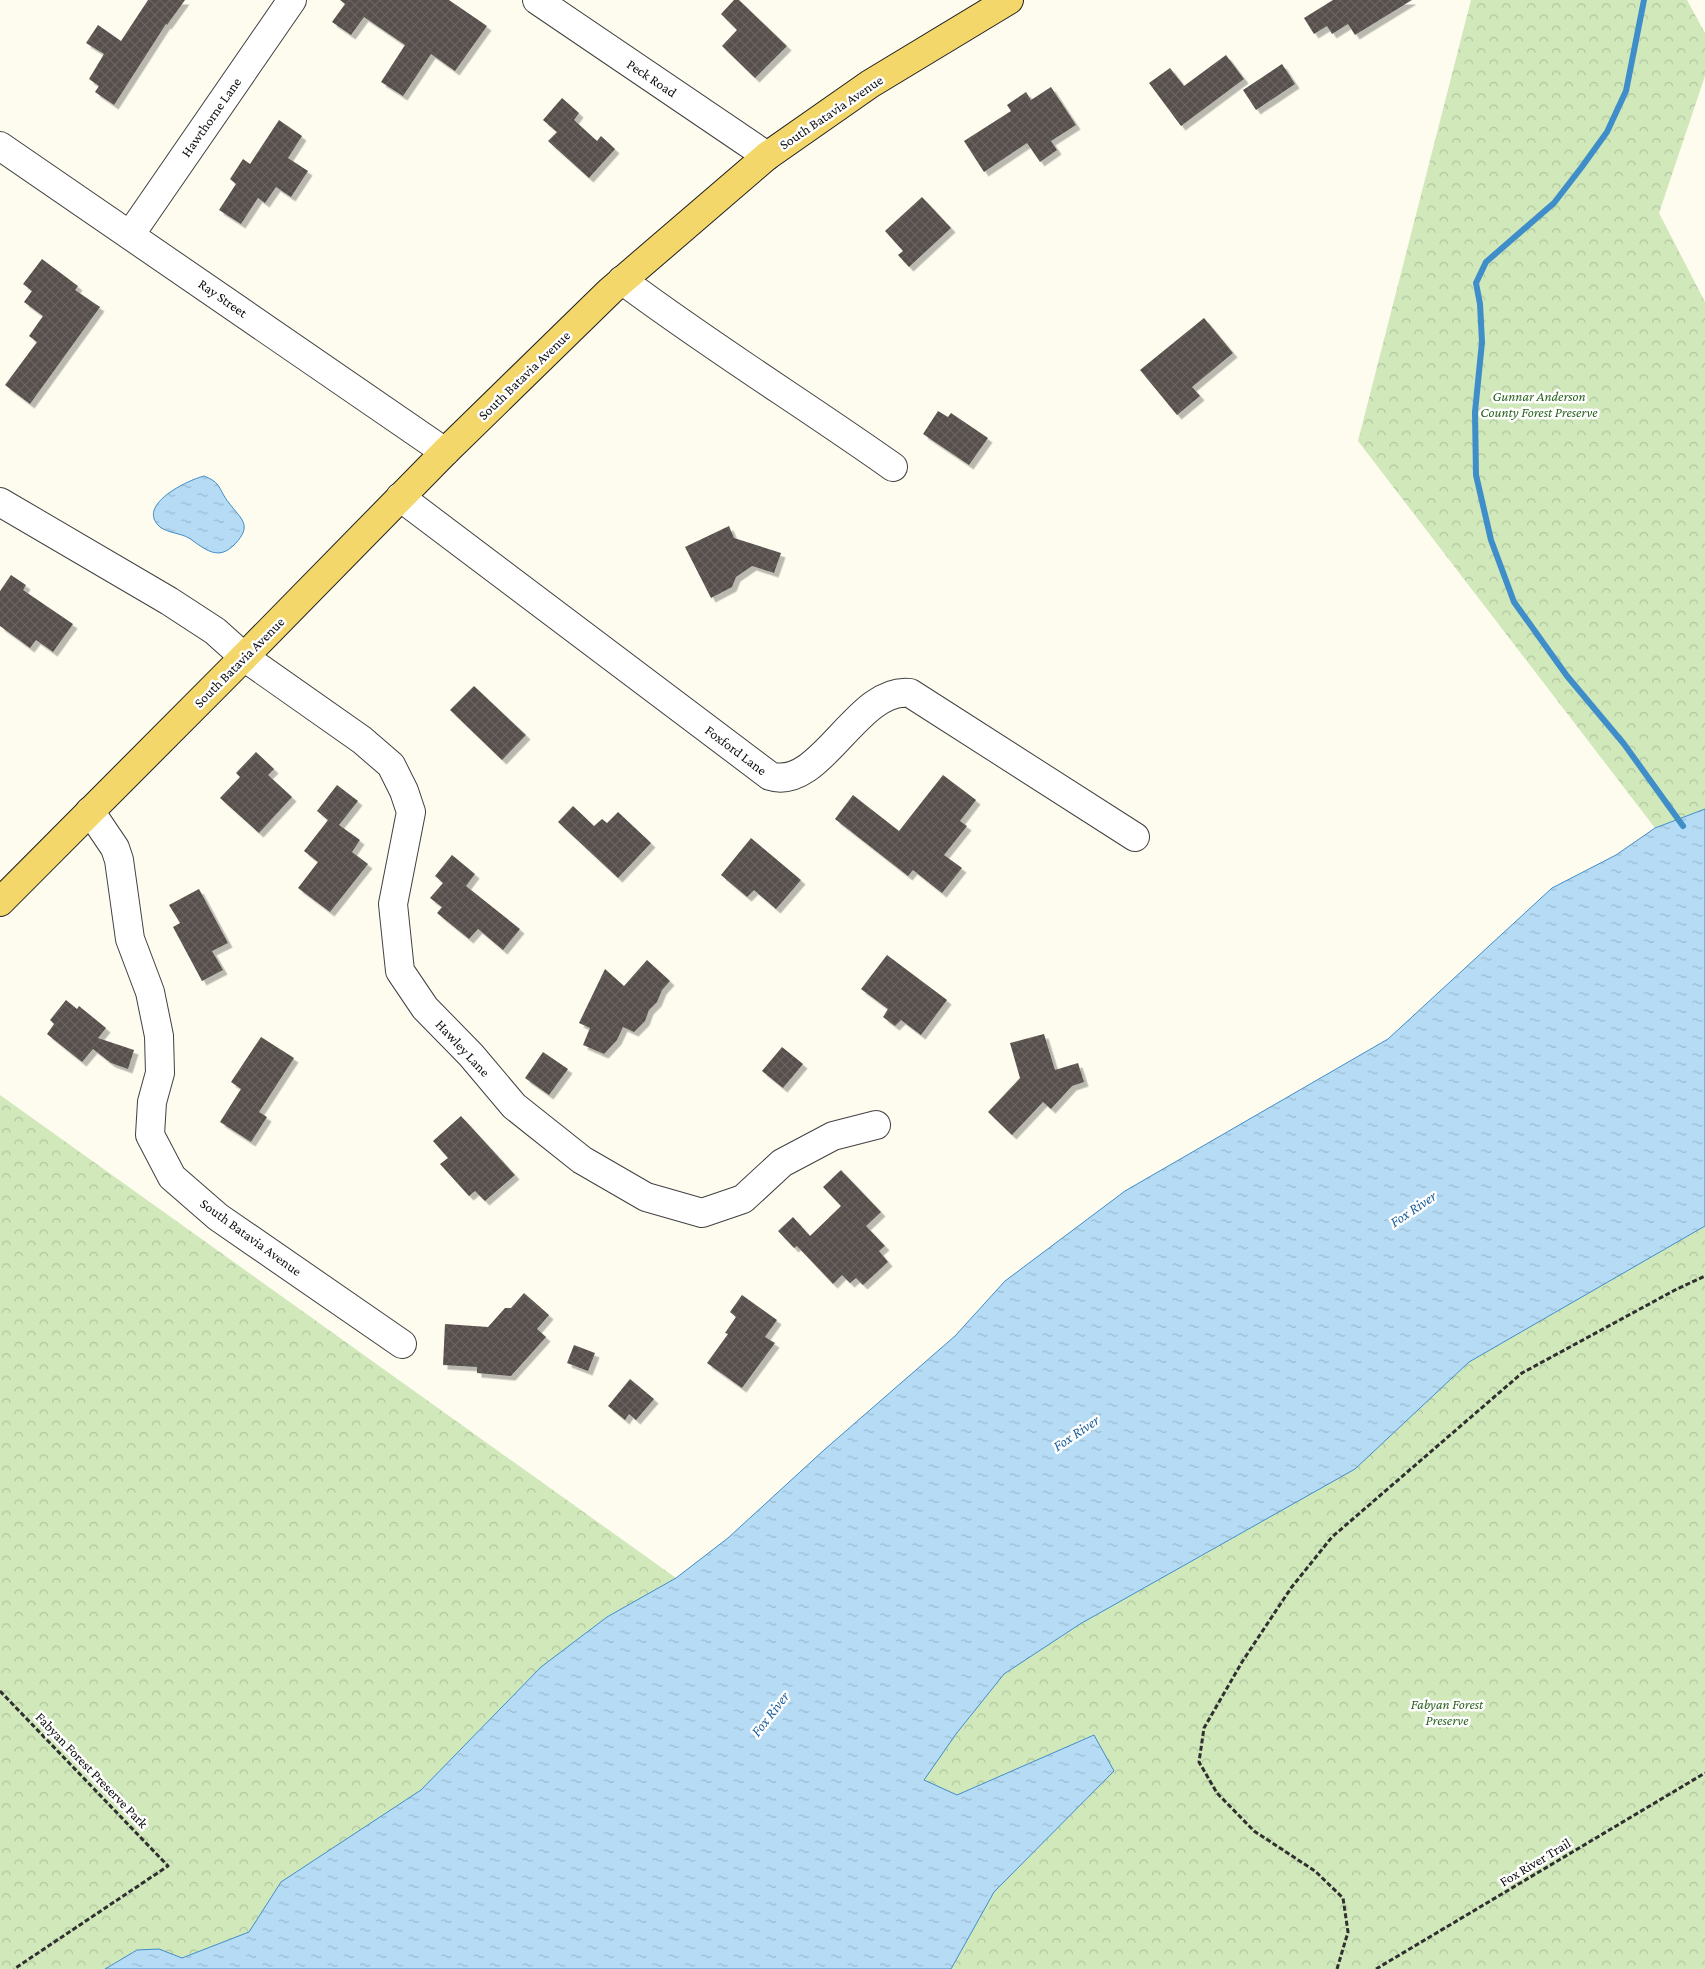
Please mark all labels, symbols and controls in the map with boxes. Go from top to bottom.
street label: Peck Road [624,56,680,101]
street label: South Batavia Avenue [776,71,886,153]
street label: Hawthorne Lane [178,74,244,160]
street label: Ray Street [195,275,251,321]
street label: South Batavia Avenue [475,327,573,423]
park label: Gunnar Anderson County Forest Preserve [1480,388,1598,420]
street label: South Batavia Avenue [190,613,288,711]
street label: Foxford Lane [702,722,770,778]
street label: Hawley Lane [433,1016,493,1080]
water label: Fox River [1387,1187,1440,1230]
street label: South Batavia Avenue [197,1195,305,1279]
water label: Fox River [1050,1411,1103,1454]
water label: Fox River [748,1688,793,1739]
park label: Fabyan Forest Preserve [1411,1696,1484,1728]
street label: Fabyan Forest Preserve Park [32,1709,152,1831]
street label: Fox River Trail [1496,1834,1574,1890]

